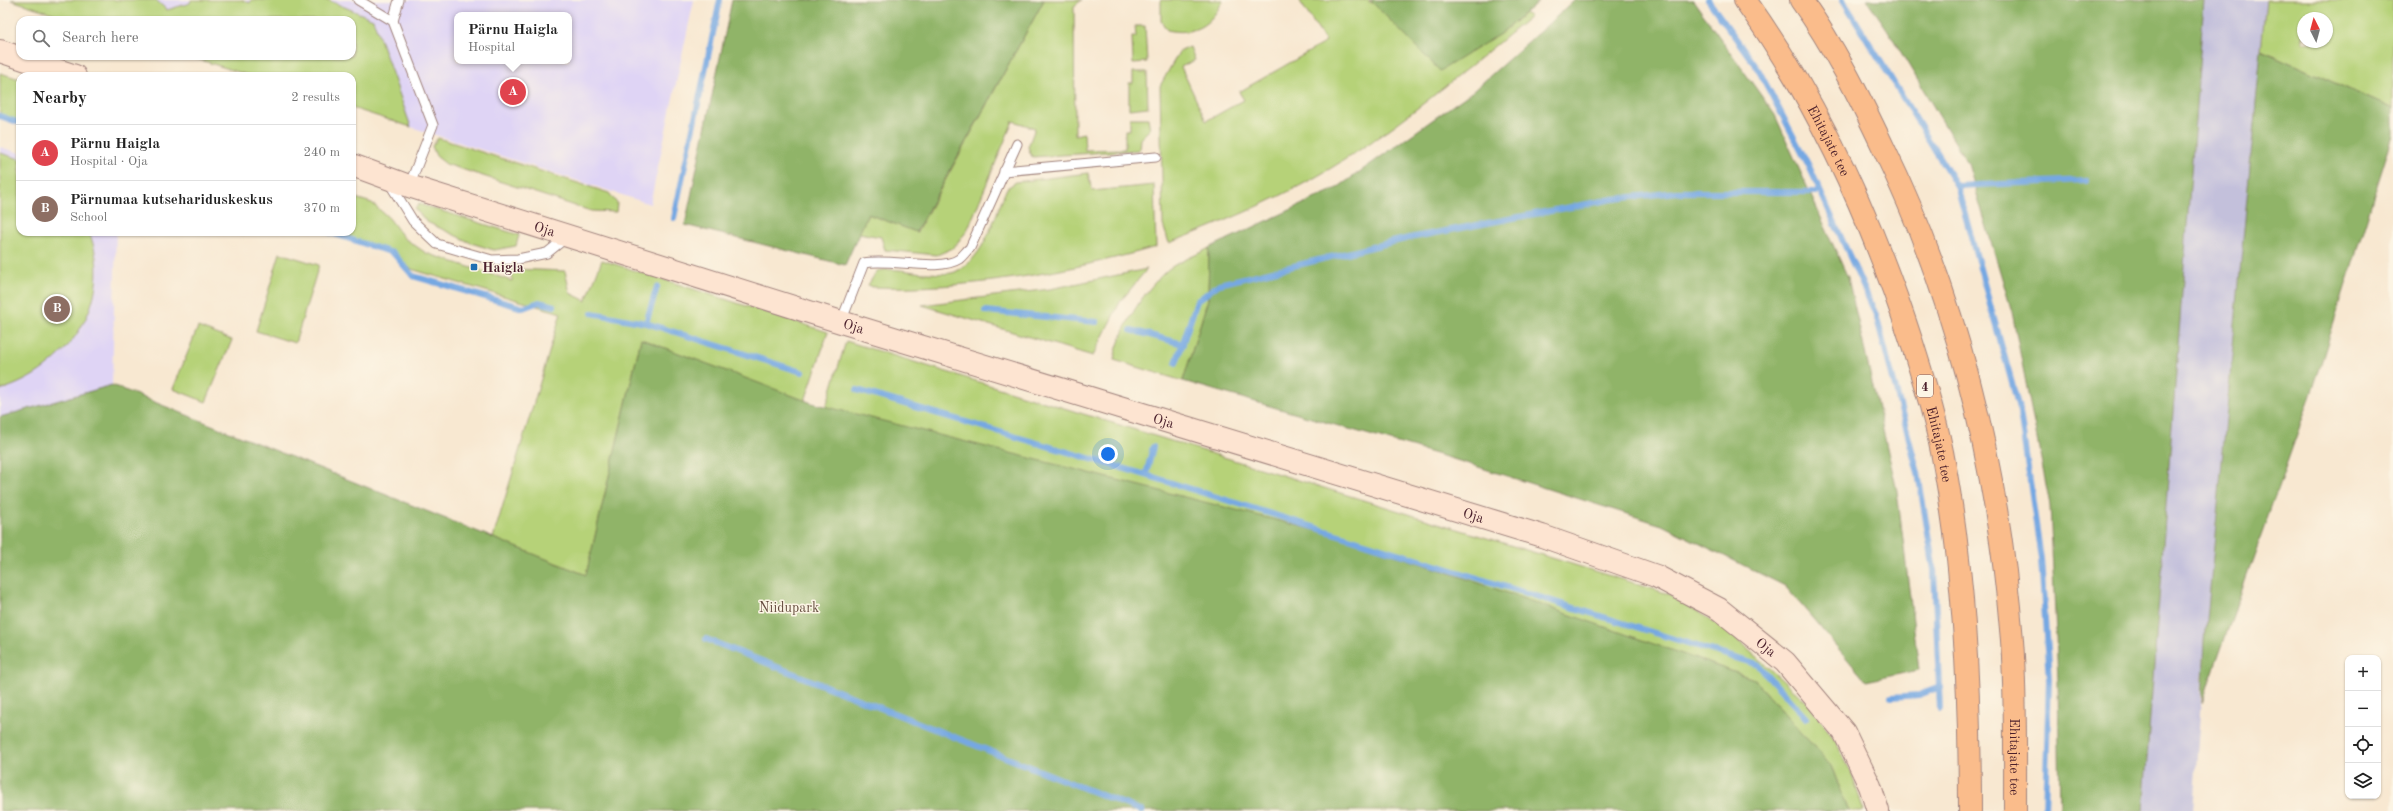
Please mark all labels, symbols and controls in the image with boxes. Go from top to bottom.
popup [454,12,572,64]
north arrow [2297,12,2333,48]
search box [16,16,356,60]
text: Pärnu Haigla [468,23,558,38]
icon: search [30,27,52,49]
text: Search here [62,31,139,46]
text: Hospital [468,41,515,54]
pin: A [500,77,526,107]
text: Nearby [32,90,87,107]
text: 2 results [291,91,340,104]
street label: Ehitajate tee [1804,103,1852,179]
text: Pärnu Haigla [70,137,160,152]
text: A [40,146,50,159]
text: 240 m [303,146,340,159]
text: Hospital · Oja [70,155,148,168]
text: Pärnumaa kutsehariduskeskus [70,193,273,208]
text: B [40,202,50,215]
text: 370 m [303,202,340,215]
text: School [70,211,107,224]
street label: Oja [532,220,557,240]
place label: Haigla [482,261,524,275]
marker: Haigla [469,262,479,272]
pin: B [44,294,70,324]
street label: Oja [841,317,866,337]
road number: 4 [1917,375,1933,397]
street label: Ehitajate tee [1923,405,1953,483]
street label: Oja [1151,412,1176,431]
your location [1098,444,1118,464]
street label: Oja [1461,506,1486,526]
park label: Niidupark [759,601,819,615]
street label: Oja [1753,636,1778,660]
map controls [2345,655,2381,799]
button: + [2345,655,2381,691]
button: − [2345,691,2381,727]
street label: Ehitajate tee [2007,718,2021,796]
button: locate [2345,727,2381,763]
button: layers [2345,763,2381,799]

